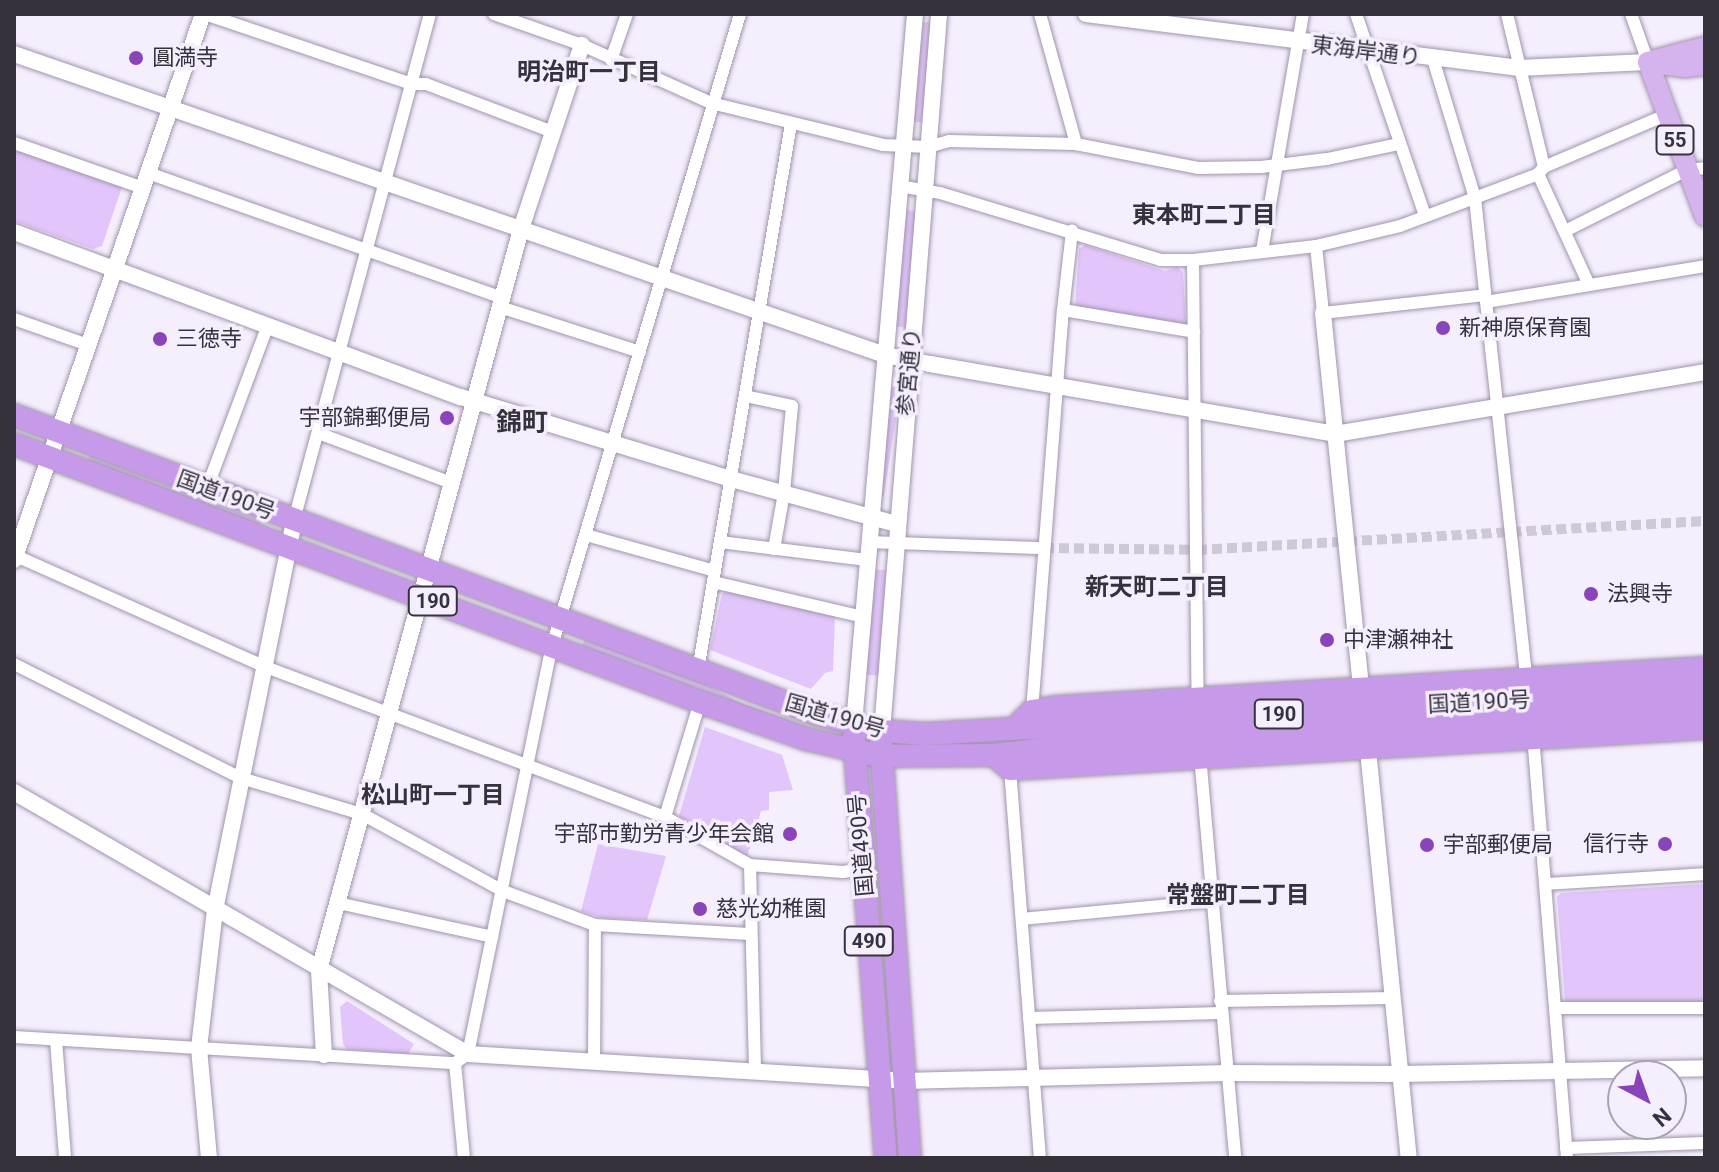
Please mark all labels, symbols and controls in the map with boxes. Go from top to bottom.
street label: 東海岸通り [1310,31,1422,71]
place label: 圓満寺 [152,45,218,71]
marker: 圓満寺 [127,49,145,67]
district label: 明治町一丁目 [517,59,661,87]
road number: 55 [1655,124,1695,156]
district label: 東本町二丁目 [1132,202,1276,230]
place label: 新神原保育園 [1459,315,1591,341]
marker: 新神原保育園 [1434,319,1452,337]
place label: 三徳寺 [176,326,242,352]
street label: 参宮通り [892,327,926,417]
marker: 三徳寺 [151,330,169,348]
place label: 宇部錦郵便局 [299,405,431,431]
district label: 錦町 [496,407,548,439]
marker: 宇部錦郵便局 [438,409,456,427]
street label: 国道190号 [173,465,279,525]
district label: 新天町二丁目 [1085,574,1229,602]
place label: 法興寺 [1607,581,1673,607]
road number: 190 [407,585,459,617]
marker: 法興寺 [1582,585,1600,603]
place label: 中津瀬神社 [1343,627,1453,653]
marker: 中津瀬神社 [1318,631,1336,649]
street label: 国道190号 [1427,686,1531,718]
street label: 国道190号 [782,689,888,743]
road number: 190 [1253,698,1305,730]
district label: 松山町一丁目 [361,782,505,810]
street label: 国道490号 [843,792,879,898]
place label: 宇部市勤労青少年会館 [554,821,774,847]
marker: 宇部市勤労青少年会館 [781,825,799,843]
place label: 信行寺 [1583,831,1649,857]
place label: 宇部郵便局 [1443,832,1553,858]
marker: 信行寺 [1656,835,1674,853]
marker: 宇部郵便局 [1418,836,1436,854]
district label: 常盤町二丁目 [1166,882,1310,910]
place label: 慈光幼稚園 [716,896,826,922]
marker: 慈光幼稚園 [691,900,709,918]
road number: 490 [843,925,895,957]
north arrow [1607,1060,1687,1140]
text: N [1648,1102,1676,1132]

